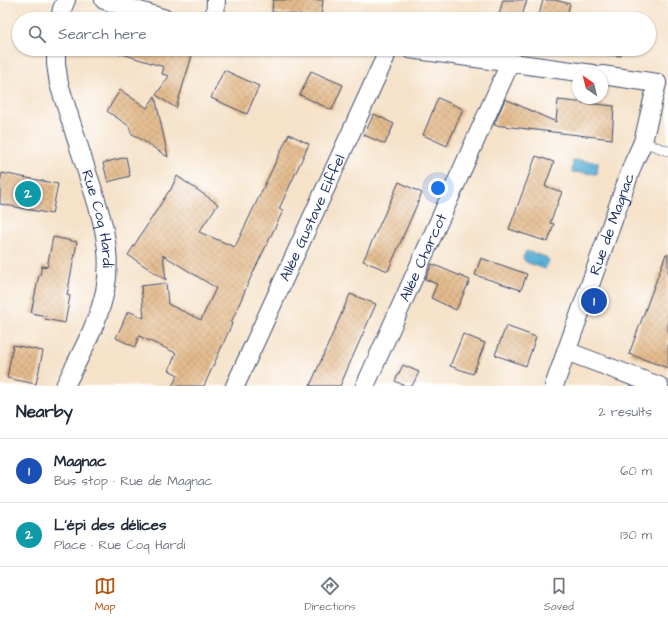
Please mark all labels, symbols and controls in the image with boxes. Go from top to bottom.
search box [12,12,656,56]
icon: search [26,23,48,45]
text: Search here [58,24,147,45]
north arrow [572,68,608,104]
street label: Allée Gustave Eiffel [274,151,350,285]
street label: Rue Coq Hardi [76,167,118,269]
street label: Rue de Magnac [584,170,640,278]
your location [428,178,448,198]
pin: 2 [15,179,41,209]
street label: Allée Charcot [394,210,452,305]
pin: 1 [581,286,607,316]
text: Nearby [16,400,73,424]
text: 2 results [598,403,652,421]
text: Magnac [54,451,106,472]
text: 1 [28,462,30,480]
text: 60 m [620,462,652,480]
text: Bus stop · Rue de Magnac [54,472,213,490]
text: L'épi des délices [54,515,166,536]
text: 2 [25,526,33,544]
text: 130 m [620,526,652,544]
text: Place · Rue Coq Hardi [54,536,185,554]
tab: Map [94,575,116,614]
tab: Directions [304,575,356,614]
tab: Saved [544,575,574,614]

